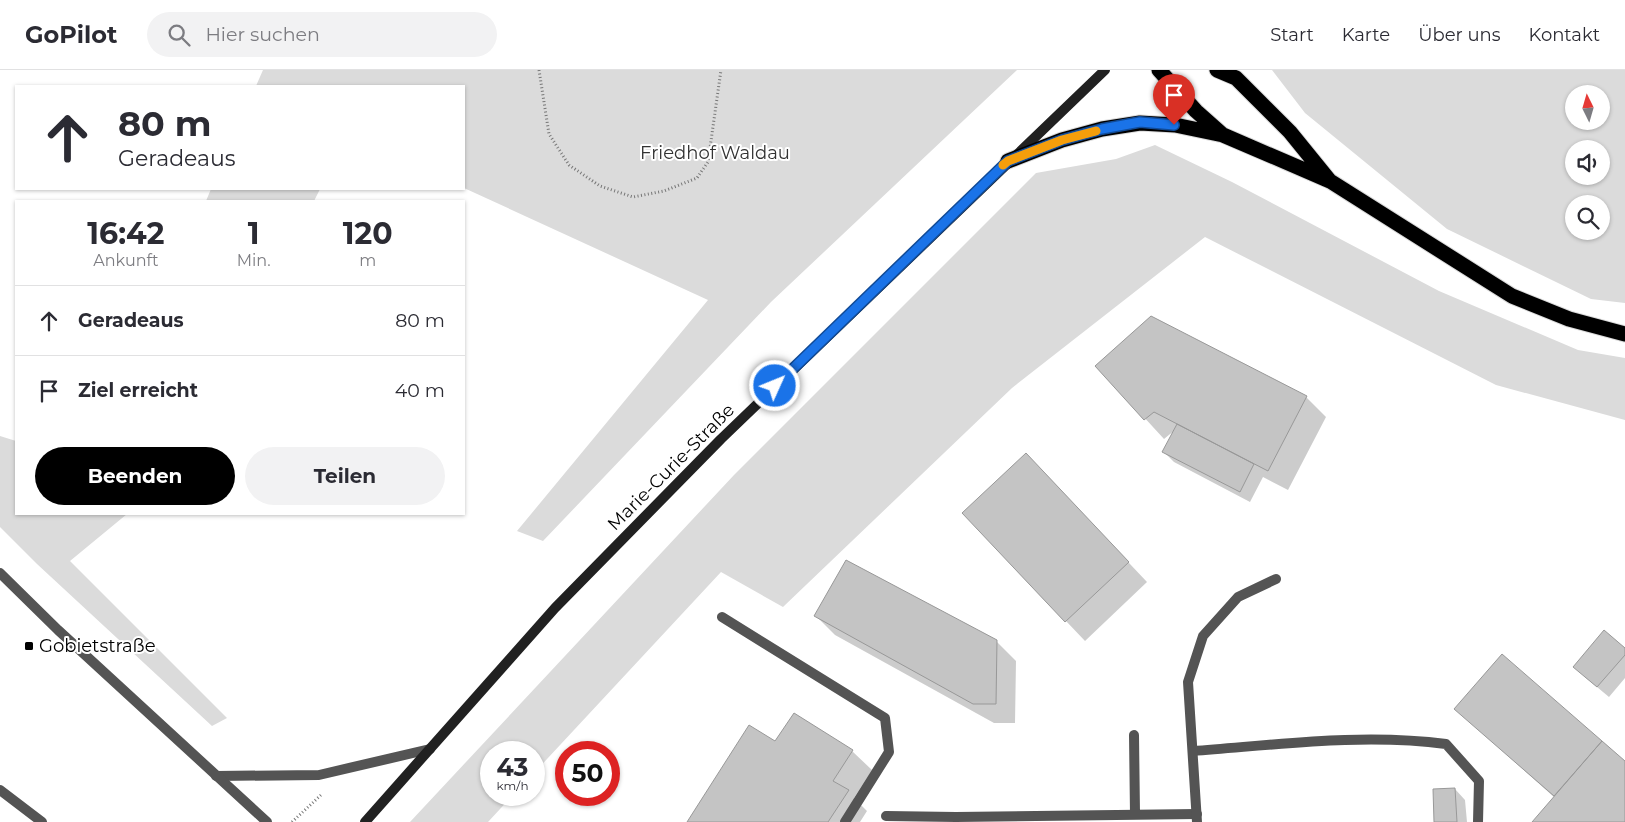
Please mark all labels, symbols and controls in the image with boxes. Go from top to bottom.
search box [147,12,497,57]
text: GoPilot [25,20,117,49]
icon: search [165,21,193,49]
text: Hier suchen [205,23,320,46]
text: Start [1270,24,1314,46]
text: Karte [1342,24,1390,46]
text: Über uns [1418,24,1501,46]
text: Kontakt [1529,24,1600,46]
pin [1153,74,1195,125]
icon: arrive [1160,81,1188,109]
north arrow [1565,85,1610,130]
map controls [1565,85,1610,240]
text: 80 m [118,102,212,145]
icon: ahead [35,105,100,170]
button: sound [1565,140,1610,185]
park label: Friedhof Waldau [640,142,790,164]
text: Geradeaus [118,145,236,172]
button: search [1565,195,1610,240]
text: 16:42 [87,215,164,252]
text: 1 [248,215,260,252]
text: 120 [343,215,393,252]
text: Ankunft [93,251,158,270]
text: Min. [237,251,271,270]
text: m [359,251,376,270]
icon: ahead [35,307,63,335]
text: Geradeaus [78,309,184,332]
text: 80 m [395,309,445,332]
position arrow [748,359,800,411]
icon: arrive [35,377,63,405]
text: Ziel erreicht [78,379,198,402]
text: 40 m [395,379,445,402]
street label: Marie-Curie-Straße [603,399,739,535]
button: Beenden [35,447,235,505]
button: Teilen [245,447,445,505]
place label: Gobietstraße [39,635,156,657]
marker: Gobietstraße [23,640,35,652]
speed limit sign: 50 [555,741,620,806]
text: 43 [497,752,528,782]
text: km/h [496,778,529,793]

